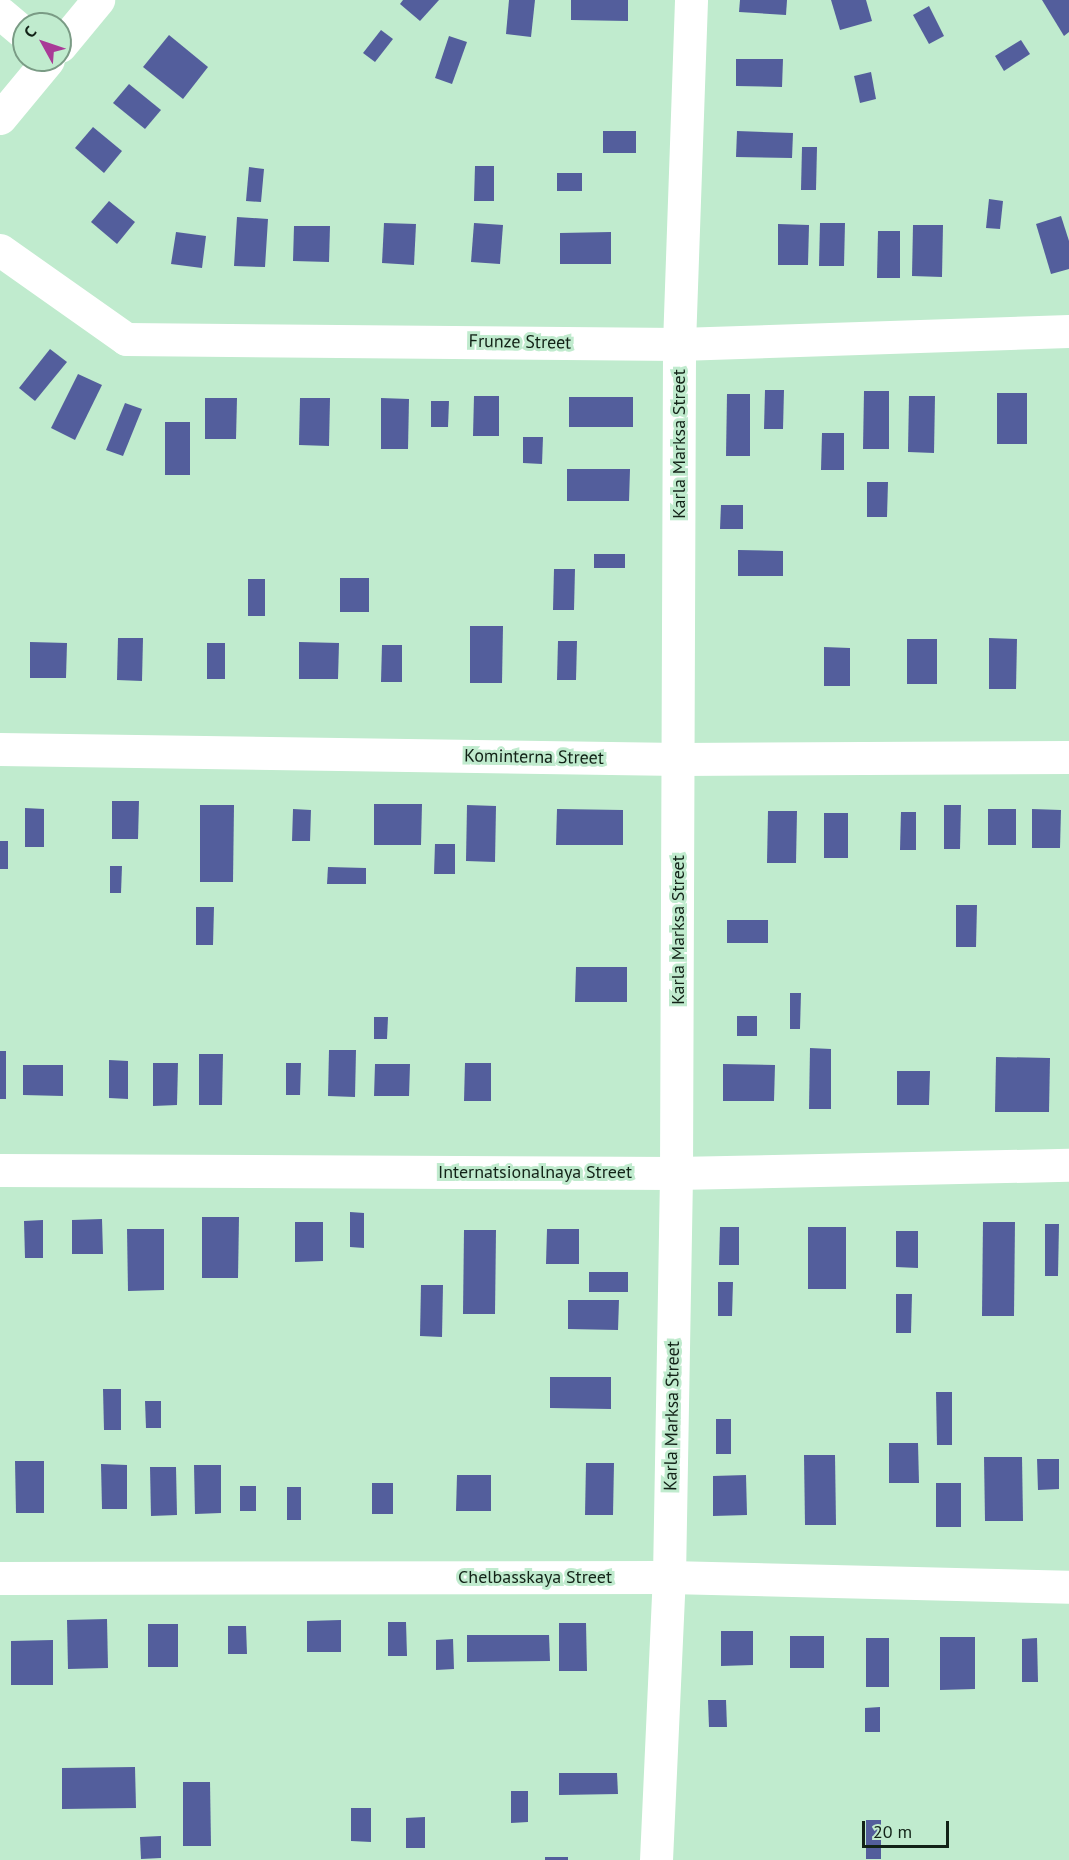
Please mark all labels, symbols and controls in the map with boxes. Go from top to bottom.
north arrow [12,12,72,72]
text: С [19,22,40,42]
street label: Frunze Street [468,330,572,354]
street label: Karla Marksa Street [668,369,690,519]
street label: Kominterna Street [464,745,604,769]
street label: Karla Marksa Street [667,855,689,1005]
street label: Internatsionalnaya Street [438,1161,632,1183]
street label: Karla Marksa Street [660,1341,684,1491]
street label: Chelbasskaya Street [458,1566,612,1588]
scale bar [865,1809,952,1847]
text: 20 m [873,1820,912,1843]

